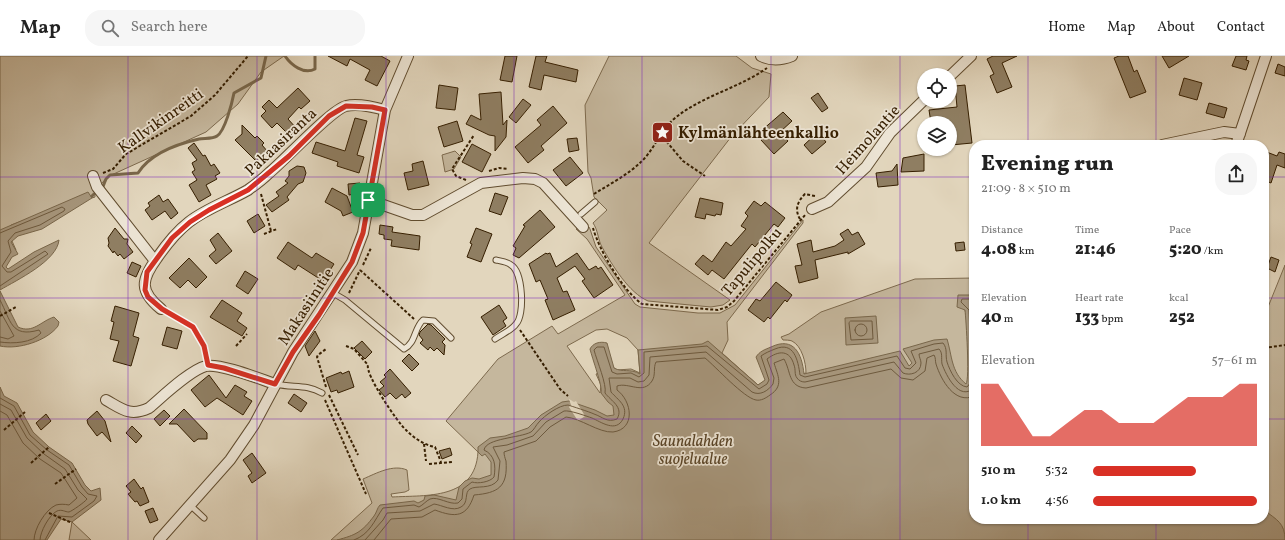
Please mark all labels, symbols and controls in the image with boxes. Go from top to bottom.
search box [85,10,365,46]
text: Map [20,15,61,41]
icon: search [99,17,121,39]
text: Search here [131,17,208,38]
text: Home [1048,18,1085,37]
text: Map [1107,18,1135,37]
text: About [1157,18,1195,37]
text: Contact [1217,18,1265,37]
map controls [917,68,957,156]
button: locate [917,68,957,108]
street label: Kallvikinreitti [114,84,208,159]
street label: Heimolantie [831,101,906,180]
street label: Pakaasiranta [240,103,322,182]
button: layers [917,116,957,156]
place icon: Kylmänlähteenkallio [649,119,675,145]
place label: Kylmänlähteenkallio [678,123,839,145]
text: Evening run [981,149,1114,180]
button: share [1215,153,1257,195]
text: 21:09 · 8 × 510 m [981,180,1071,198]
pin [351,183,385,217]
icon: arrive [357,189,379,211]
street label: Tapulipolku [717,223,788,302]
text: Distance [981,223,1023,238]
text: Time [1075,223,1099,238]
text: Pace [1169,223,1191,238]
text: 4.08 [981,238,1017,261]
text: 21:46 [1075,238,1116,261]
text: 5:20 [1169,238,1202,261]
text: km [1017,244,1035,259]
text: /km [1202,244,1224,259]
street label: Makasiinitie [273,264,340,350]
text: Elevation [981,291,1027,306]
text: Heart rate [1075,291,1124,306]
text: kcal [1169,291,1189,306]
text: 40 [981,306,1002,329]
text: 133 [1075,306,1099,329]
text: 252 [1169,306,1195,329]
text: m [1002,312,1013,327]
text: bpm [1099,312,1123,327]
text: Elevation [981,352,1035,370]
text: 57–61 m [1211,352,1257,370]
park label: Saunalahden suojelualue [653,431,733,471]
text: 510 m [981,462,1016,480]
text: 5:32 [1045,462,1068,480]
text: 1.0 km [981,492,1021,510]
text: 4:56 [1045,492,1069,510]

